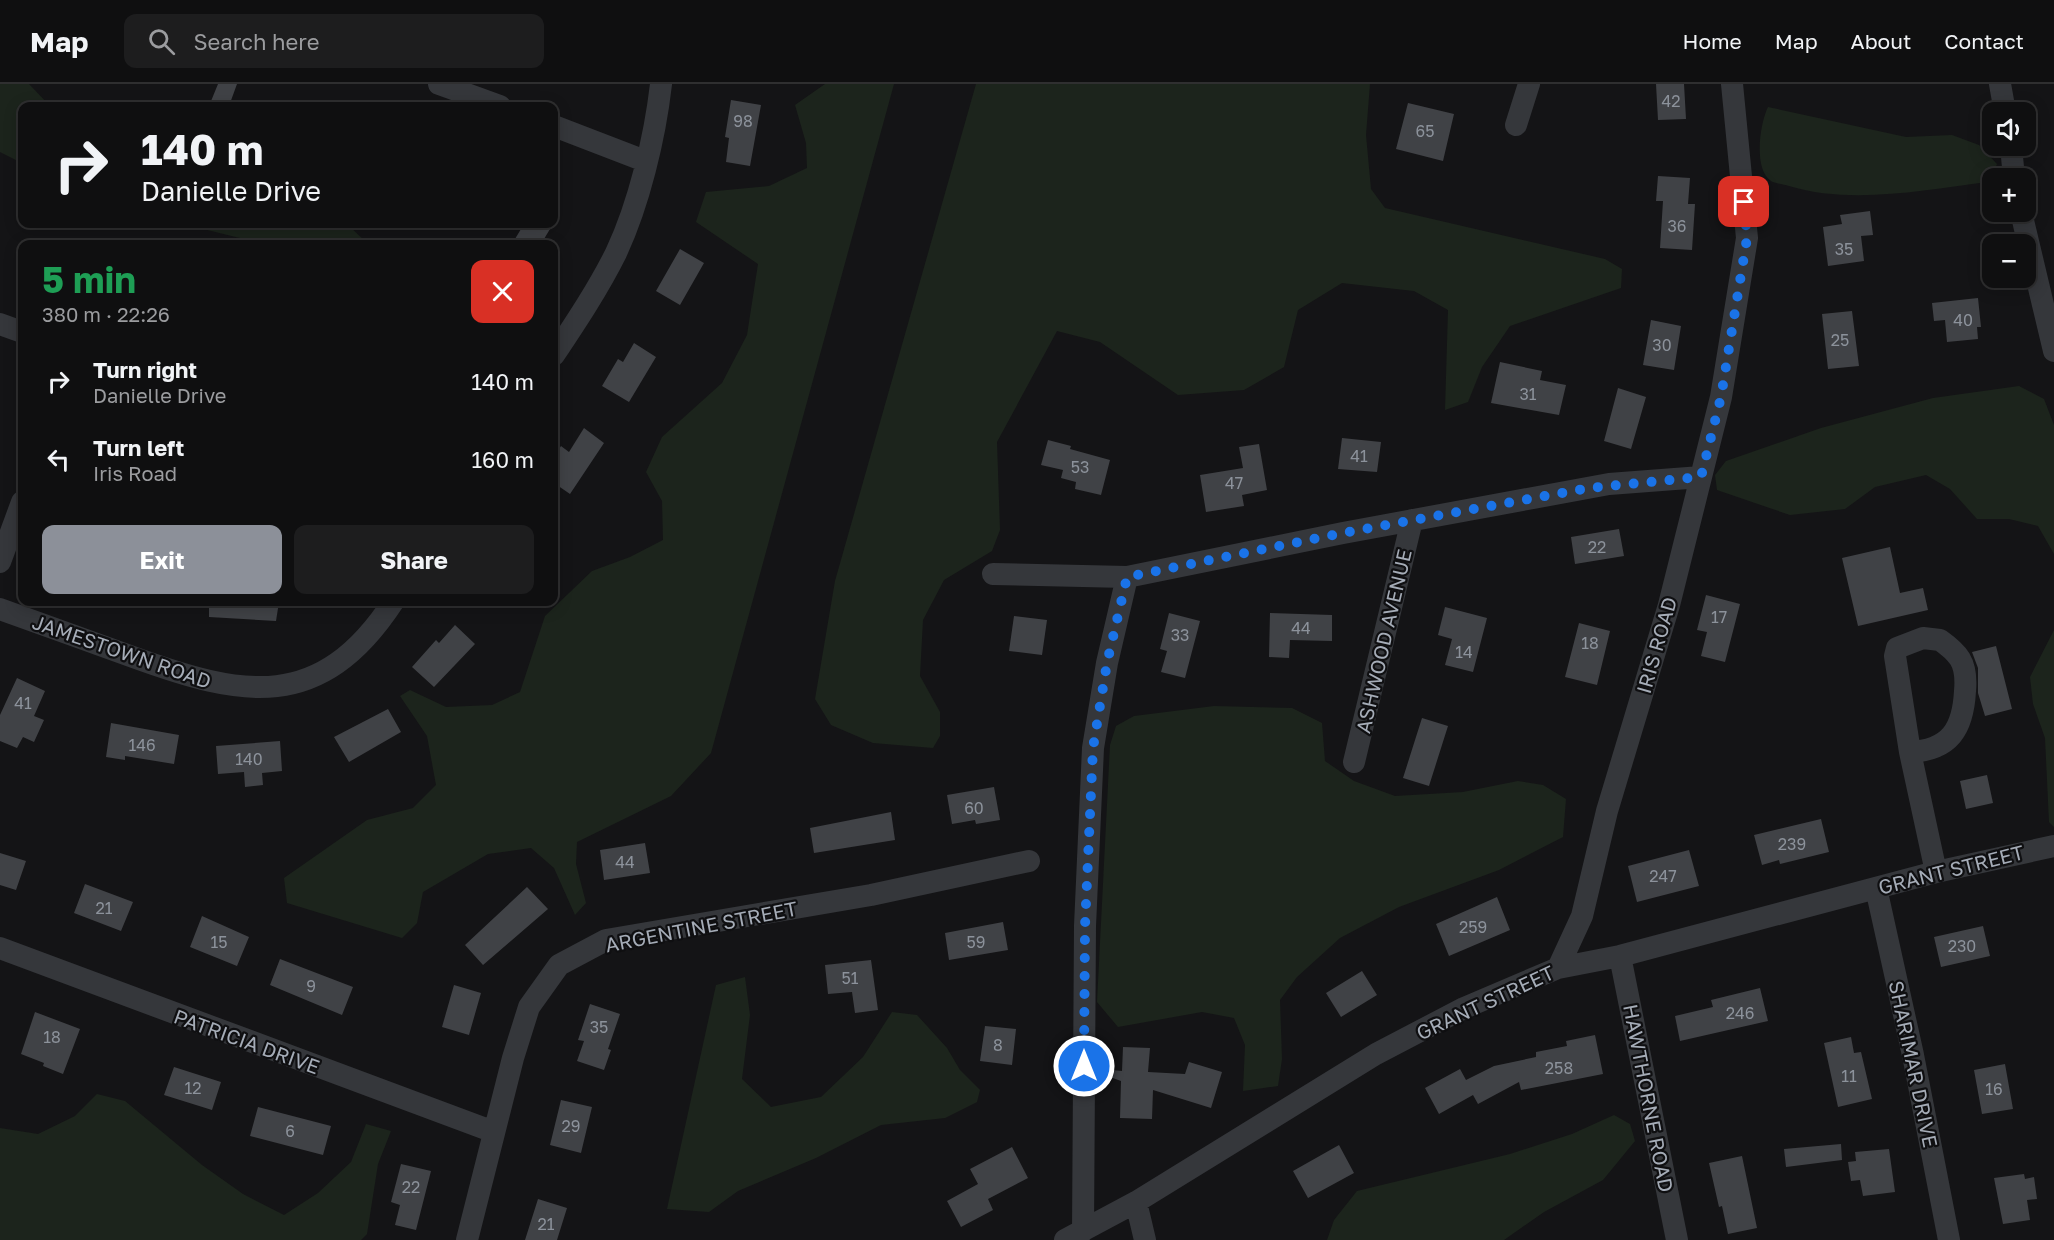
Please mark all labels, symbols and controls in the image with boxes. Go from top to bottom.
search box [124,14,544,68]
text: Map [30,25,88,58]
icon: search [145,25,178,58]
text: Search here [193,28,319,55]
text: Home [1682,28,1742,54]
text: Map [1775,28,1818,54]
text: About [1851,28,1911,54]
text: Contact [1944,28,2024,54]
house number: 42 [1661,91,1681,111]
map controls [1982,102,2036,288]
button: sound [1982,102,2036,156]
house number: 98 [733,111,753,131]
house number: 65 [1416,121,1434,141]
text: 140 m [141,124,263,174]
icon: right [42,126,120,204]
button: + [1982,168,2036,222]
text: Danielle Drive [141,175,321,207]
pin [1718,176,1769,227]
icon: arrive [1727,185,1760,218]
house number: 36 [1667,216,1687,236]
button: − [1982,234,2036,288]
house number: 35 [1835,239,1853,259]
text: 5 min [42,258,136,301]
button: close [471,260,534,323]
text: 380 m · 22:26 [42,302,170,326]
house number: 40 [1953,310,1973,330]
house number: 25 [1831,330,1849,350]
house number: 30 [1652,335,1672,355]
text: Turn right [93,356,197,383]
icon: right [42,365,75,398]
text: 140 m [471,368,534,395]
text: Danielle Drive [93,383,226,407]
house number: 31 [1519,384,1537,404]
text: Turn left [93,434,184,461]
icon: left [42,443,75,476]
text: 160 m [471,446,534,473]
house number: 41 [1350,446,1368,466]
house number: 53 [1071,457,1089,477]
text: Iris Road [93,461,177,485]
house number: 47 [1225,473,1243,493]
button: Exit [42,525,282,594]
button: Share [294,525,534,594]
house number: 22 [1588,537,1606,557]
street label: ASHWOOD AVENUE [1350,547,1416,735]
street label: IRIS ROAD [1631,594,1681,696]
house number: 17 [1711,607,1727,627]
street label: JAMESTOWN ROAD [30,609,214,693]
house number: 44 [1291,618,1311,638]
house number: 33 [1171,625,1189,645]
house number: 18 [1581,633,1599,653]
house number: 14 [1455,642,1473,662]
house number: 41 [14,693,32,713]
house number: 146 [128,735,156,755]
house number: 140 [235,749,263,769]
house number: 60 [964,798,984,818]
house number: 239 [1778,834,1806,854]
street label: GRANT STREET [1876,839,2026,899]
house number: 44 [615,852,635,872]
house number: 247 [1649,866,1677,886]
street label: ARGENTINE STREET [603,896,799,956]
house number: 21 [95,898,113,918]
house number: 259 [1459,917,1487,937]
house number: 15 [210,932,228,952]
house number: 59 [967,932,985,952]
house number: 230 [1948,936,1976,956]
street label: GRANT STREET [1412,960,1558,1044]
house number: 51 [841,968,859,988]
house number: 9 [306,976,316,996]
street label: SHARIMAR DRIVE [1885,978,1943,1150]
street label: HAWTHORNE ROAD [1619,1002,1679,1194]
house number: 246 [1726,1003,1754,1023]
street label: PATRICIA DRIVE [171,1004,323,1078]
house number: 35 [590,1017,608,1037]
house number: 18 [43,1027,61,1047]
position arrow [1052,1034,1116,1098]
house number: 8 [993,1035,1003,1055]
house number: 258 [1545,1058,1573,1078]
house number: 11 [1841,1066,1857,1086]
house number: 12 [184,1078,202,1098]
house number: 16 [1985,1079,2003,1099]
house number: 29 [562,1116,580,1136]
house number: 6 [285,1121,295,1141]
house number: 22 [402,1177,420,1197]
house number: 21 [537,1214,555,1234]

